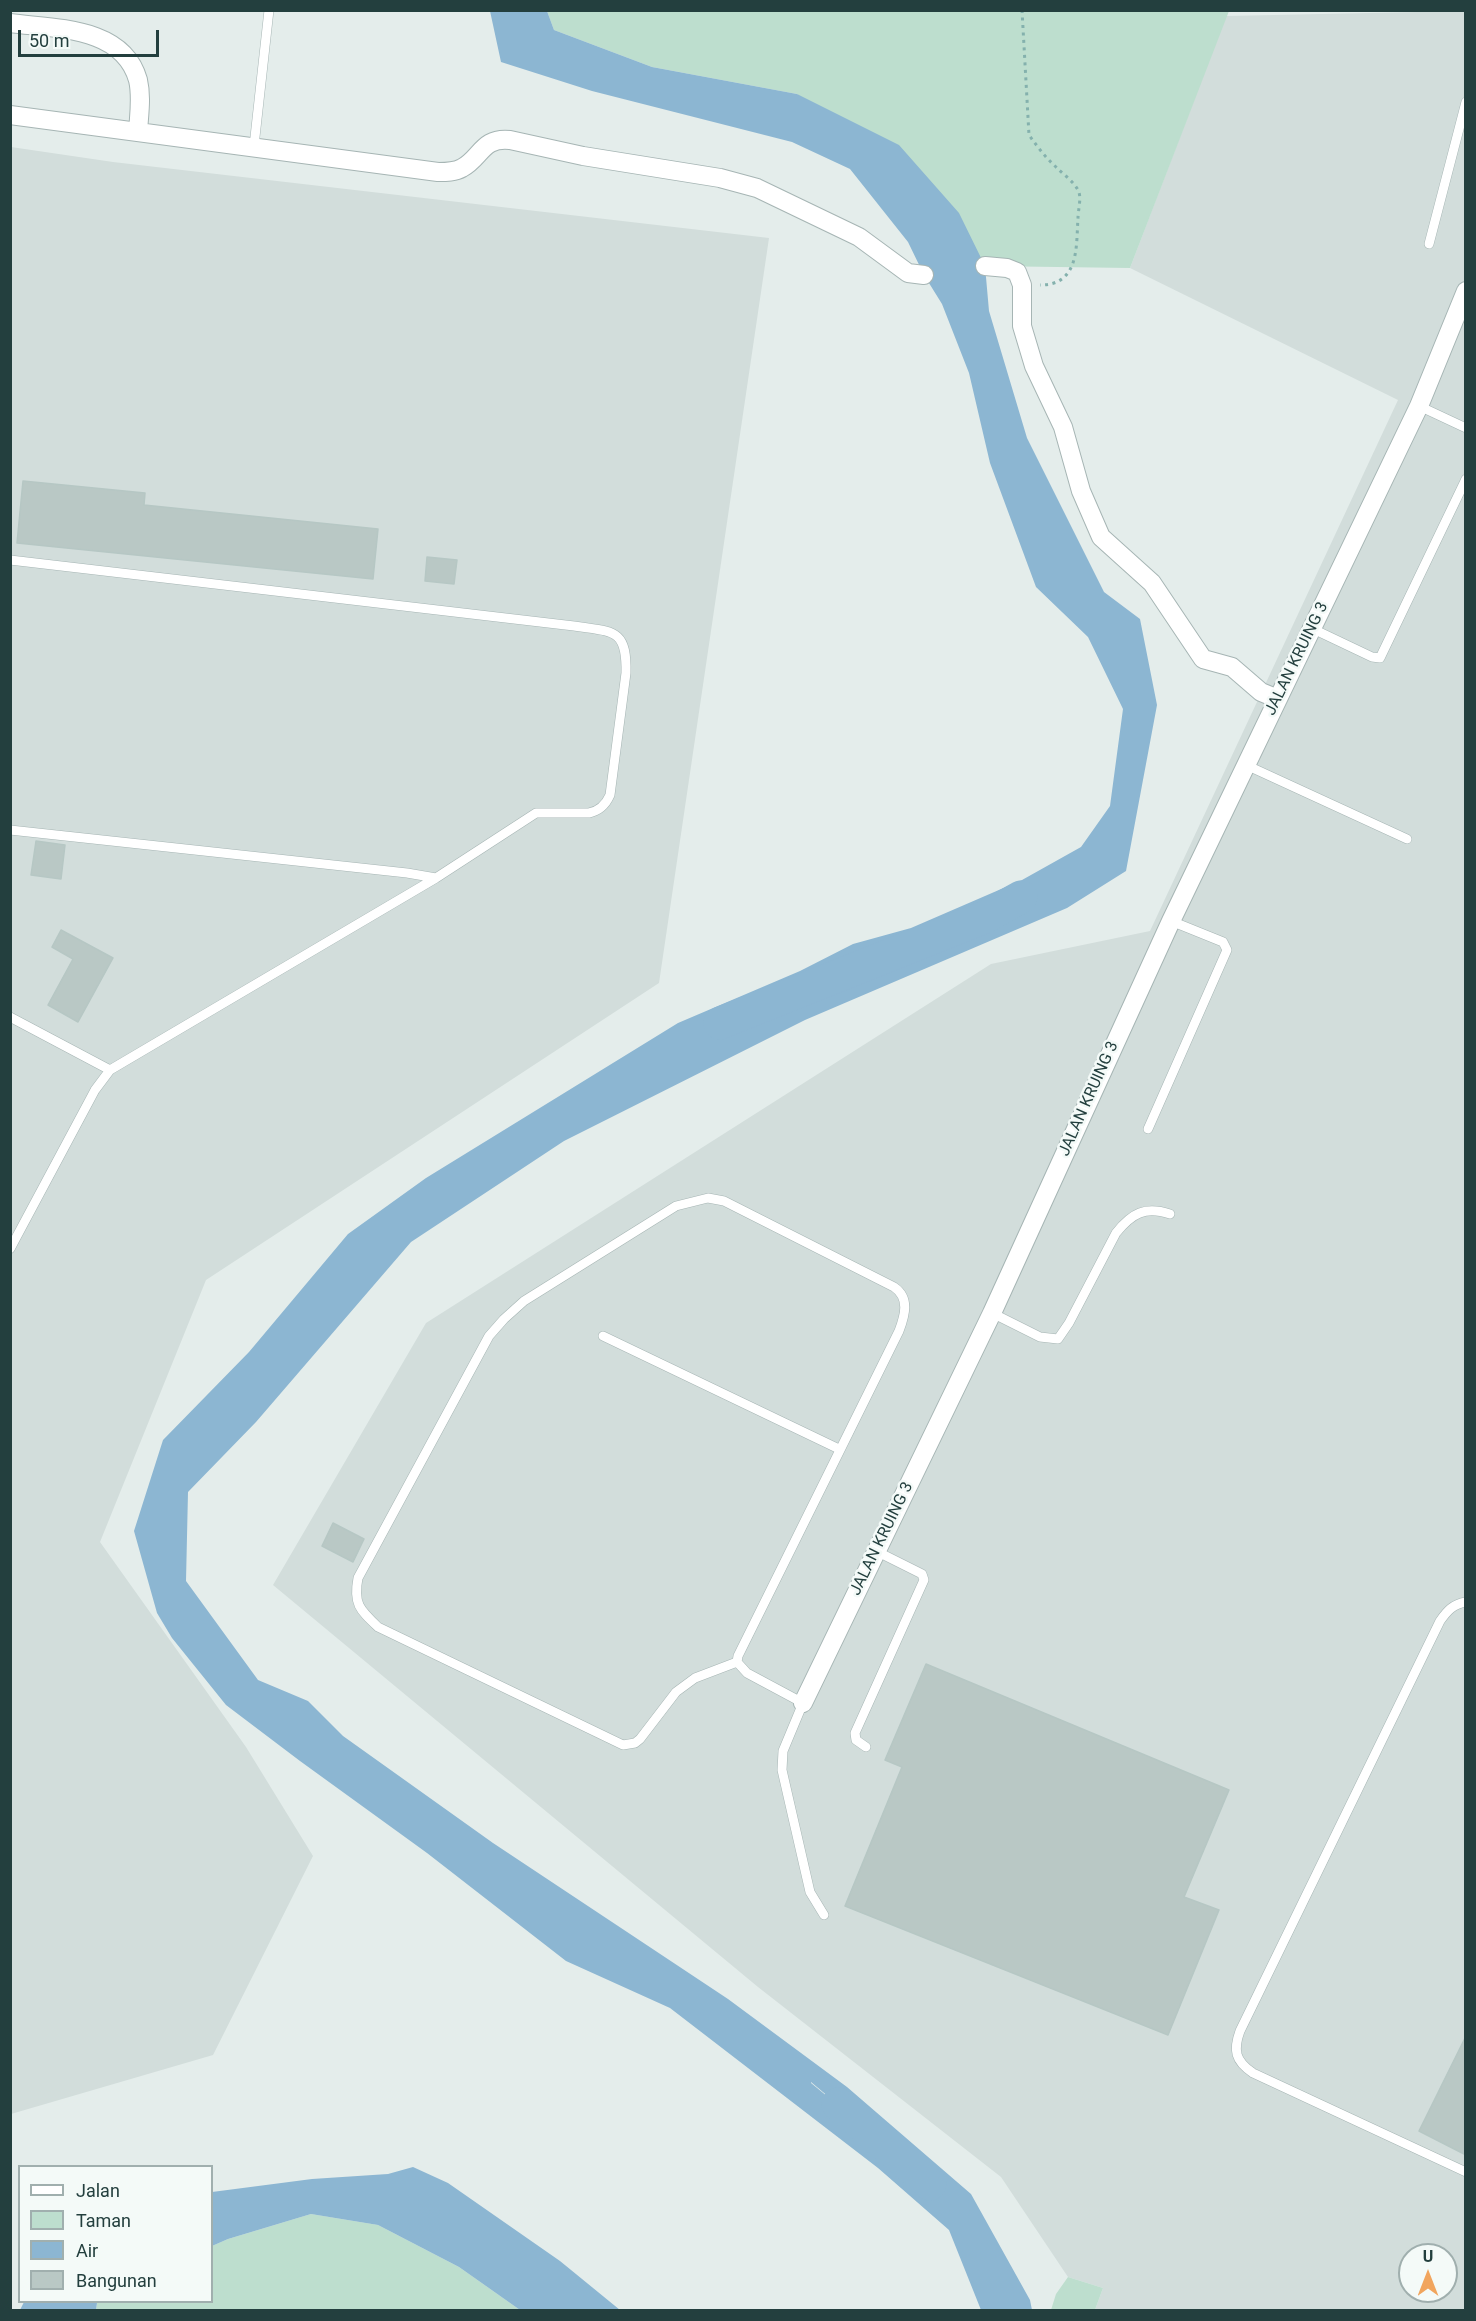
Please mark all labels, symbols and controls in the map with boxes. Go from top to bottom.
scale bar [21,18,162,56]
text: 50 m [29,30,69,51]
street label: JALAN KRUING 3 [1261,599,1333,719]
street label: JALAN KRUING 3 [1055,1039,1123,1159]
street label: JALAN KRUING 3 [846,1479,918,1599]
legend [18,2165,213,2303]
text: Jalan [76,2180,120,2201]
text: Taman [76,2210,131,2231]
text: Air [76,2240,98,2261]
north arrow [1398,2243,1458,2303]
text: U [1423,2247,1433,2266]
text: Bangunan [76,2270,157,2291]

